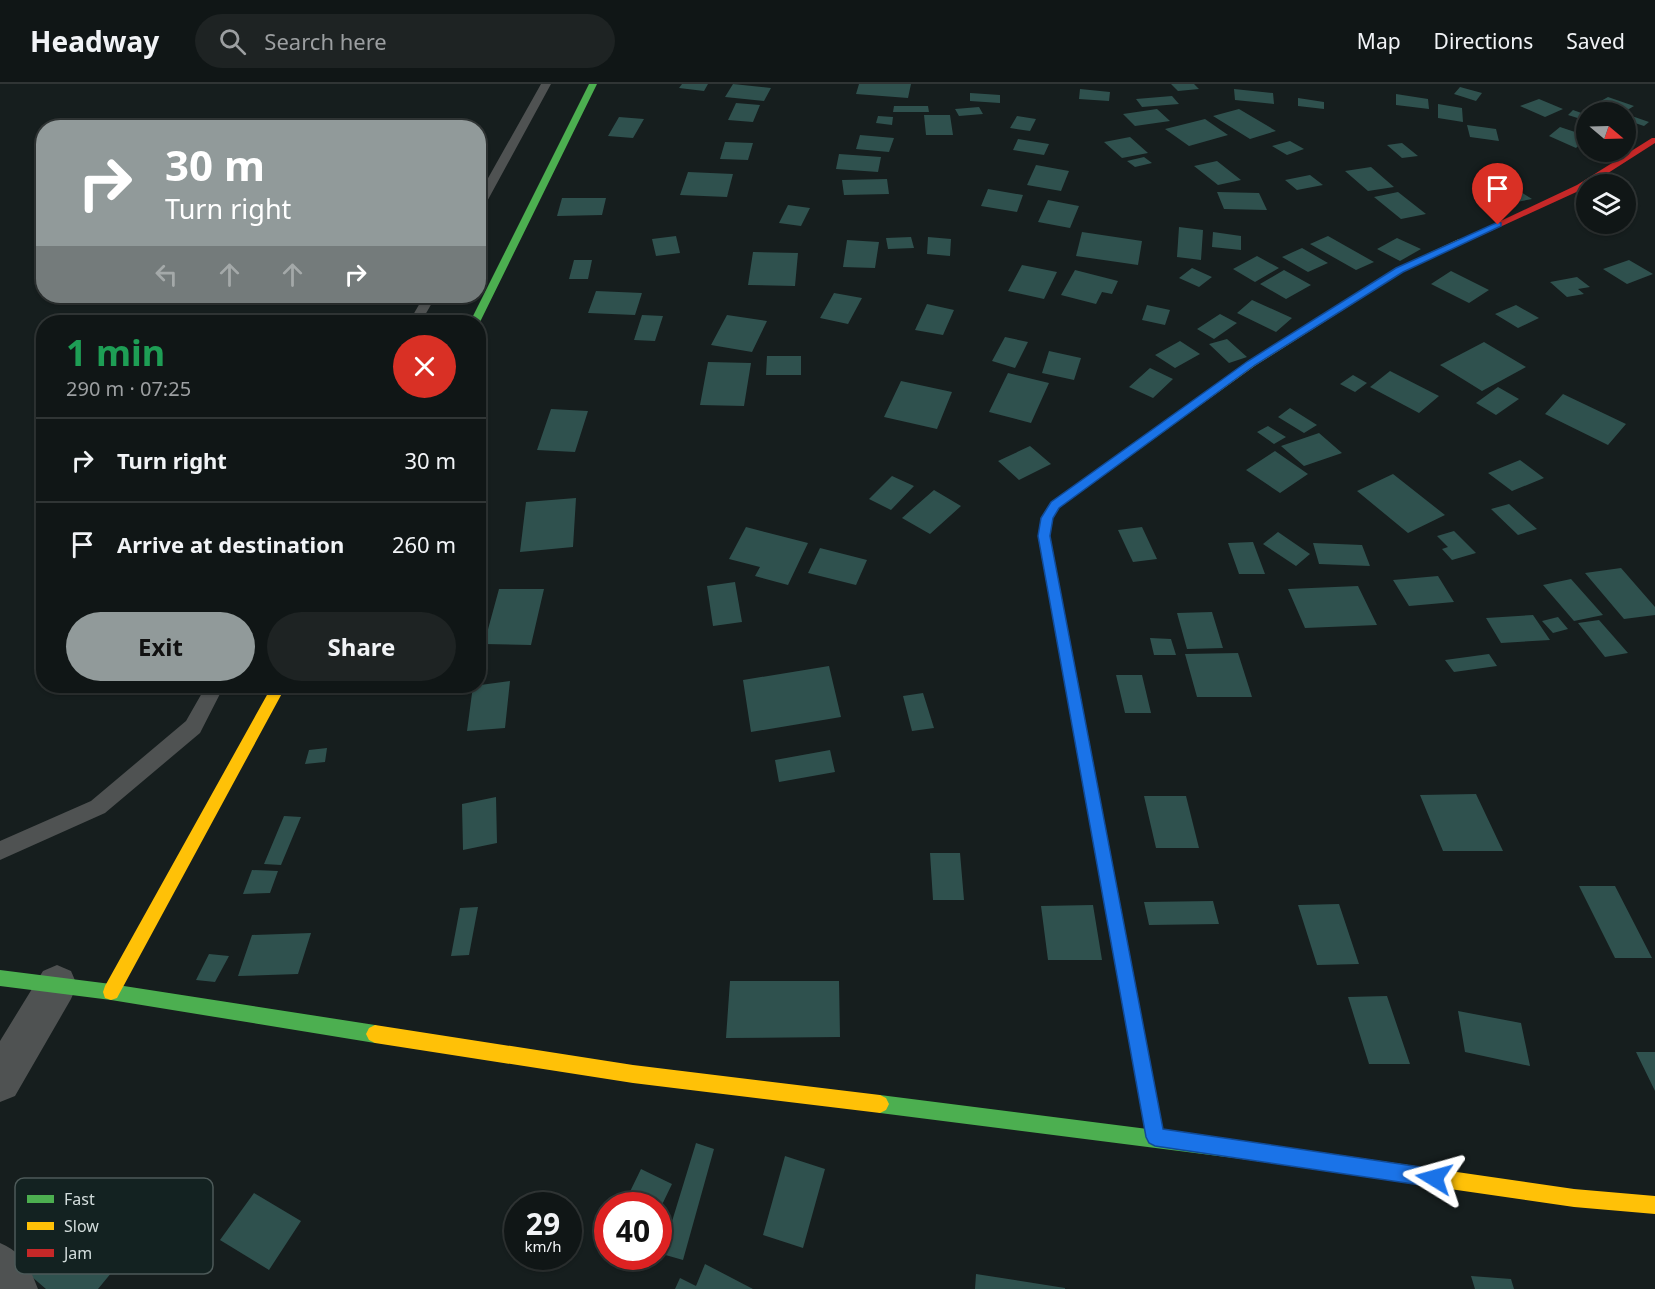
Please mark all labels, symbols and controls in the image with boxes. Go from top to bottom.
search box [195,14,615,68]
text: Headway [30,22,159,60]
icon: search [216,25,249,58]
text: Search here [264,26,387,56]
text: Map [1357,27,1401,55]
text: Directions [1434,27,1533,55]
text: Saved [1566,27,1625,55]
north arrow [1576,102,1636,162]
map controls [1576,102,1636,234]
text: 30 m [165,136,265,193]
icon: right [66,144,144,222]
pin [1472,163,1523,225]
icon: arrive [1481,172,1514,205]
button: layers [1576,174,1636,234]
text: Turn right [165,190,291,227]
icon: left [150,258,183,291]
icon: ahead [213,258,246,291]
icon: ahead [276,258,309,291]
icon: right [339,258,372,291]
text: 1 min [66,328,165,377]
button: close [393,335,456,398]
text: 290 m · 07:25 [66,375,191,402]
icon: right [66,444,99,477]
text: Turn right [117,445,227,475]
text: 30 m [405,445,456,475]
icon: arrive [66,528,99,561]
text: Arrive at destination [117,529,344,559]
text: 260 m [392,529,456,559]
button: Exit [66,612,255,681]
button: Share [267,612,456,681]
position arrow [1402,1146,1466,1210]
legend [15,1178,213,1274]
text: Fast [64,1188,95,1210]
speed limit sign: 40 [594,1192,672,1270]
text: 29 [526,1203,560,1244]
text: Slow [64,1215,99,1237]
text: km/h [525,1236,561,1256]
text: Jam [62,1242,92,1264]

